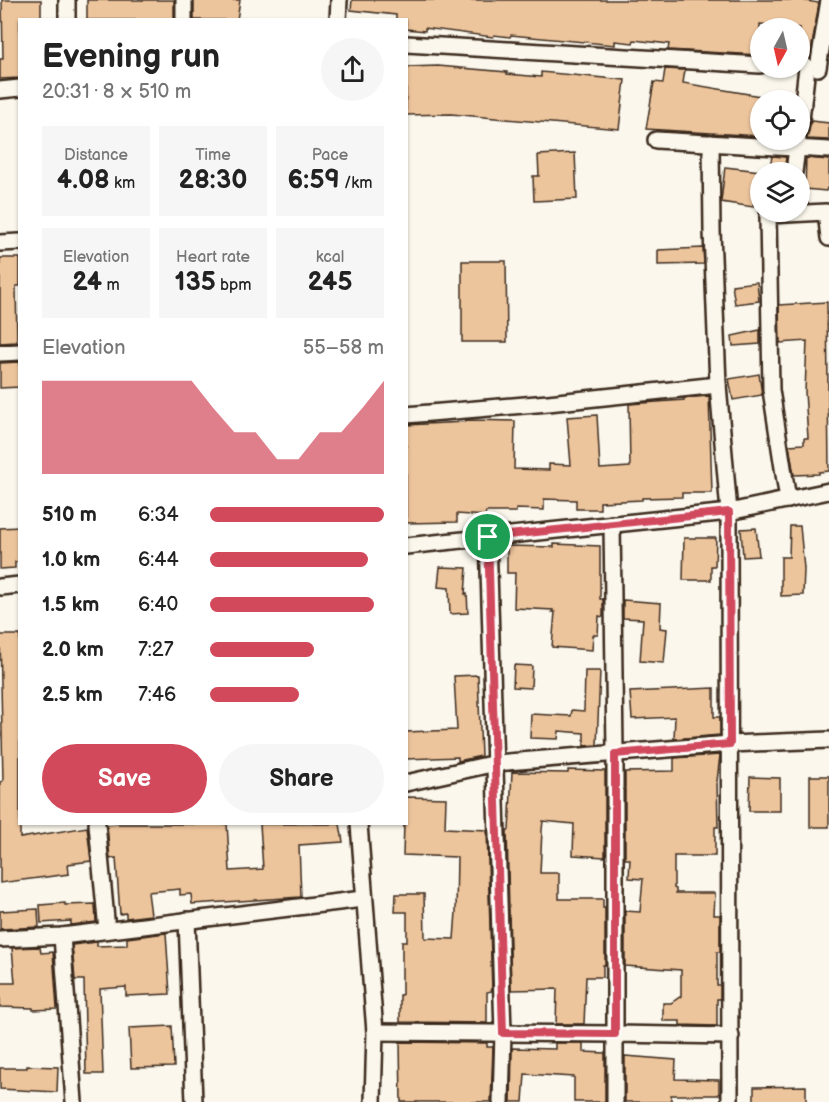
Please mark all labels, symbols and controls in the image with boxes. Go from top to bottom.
north arrow [750,18,810,78]
map controls [750,18,810,222]
text: Evening run [42,37,220,77]
button: share [321,38,384,101]
text: 20:31 · 8 × 510 m [42,80,191,104]
button: locate [750,90,810,150]
text: Distance [64,146,128,165]
text: Time [195,146,231,165]
text: Pace [312,146,348,165]
button: layers [750,162,810,222]
text: 4.08 [57,165,110,196]
text: 28:30 [179,165,247,196]
text: 6:59 [288,165,340,196]
text: km [110,174,135,193]
text: /km [340,174,372,193]
text: Elevation [63,248,129,267]
text: Heart rate [176,248,250,267]
text: kcal [316,248,344,267]
text: 24 [72,267,102,298]
text: 135 [175,267,216,298]
text: 245 [308,267,352,298]
text: m [102,276,120,295]
text: bpm [216,276,251,295]
text: Elevation [42,336,125,360]
text: 55–58 m [303,336,384,360]
text: 510 m [42,503,97,527]
text: 6:34 [138,503,179,527]
pin [462,511,513,562]
icon: arrive [471,520,504,553]
text: 1.0 km [42,548,100,572]
text: 6:44 [138,548,179,572]
text: 1.5 km [42,593,99,617]
text: 6:40 [138,593,178,617]
text: 2.0 km [42,638,104,662]
text: 7:27 [138,638,173,662]
text: 2.5 km [42,683,103,707]
text: 7:46 [138,683,176,707]
button: Save [42,744,207,813]
button: Share [219,744,384,813]

